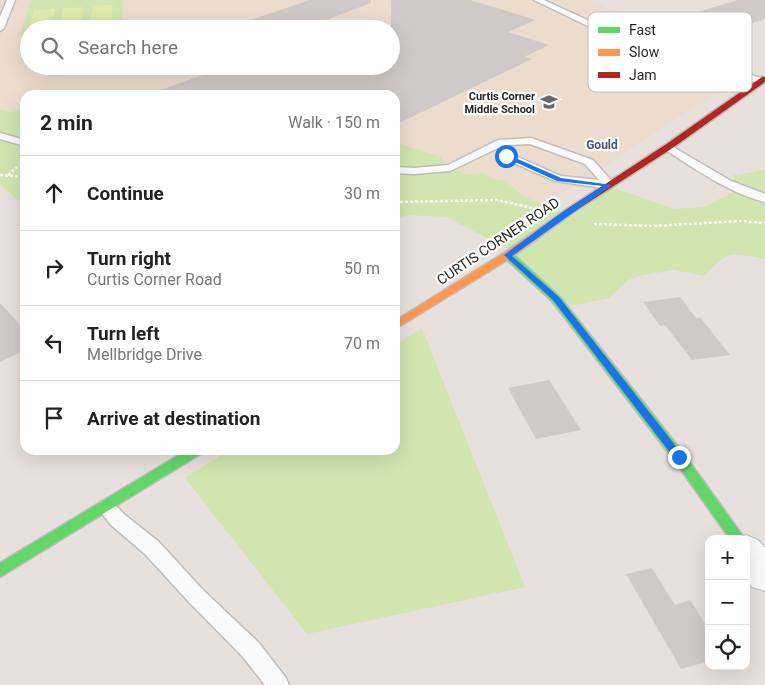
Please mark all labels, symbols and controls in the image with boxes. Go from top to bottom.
legend [588,12,752,92]
search box [20,20,400,75]
text: Fast [629,22,656,38]
icon: search [38,34,66,62]
text: Search here [78,36,178,59]
text: Slow [629,44,660,60]
text: Jam [629,67,657,83]
place label: Curtis Corner Middle School [464,90,535,116]
school or university icon: Curtis Corner Middle School [539,92,559,112]
text: 2 min [40,111,93,135]
text: Walk · 150 m [288,113,380,132]
district label: Gould [586,138,618,152]
route start [495,145,518,168]
icon: ahead [40,179,68,207]
text: Continue [87,182,164,205]
text: 30 m [344,184,380,203]
street label: CURTIS CORNER ROAD [434,194,562,288]
text: Turn right [87,247,171,270]
icon: right [40,254,68,282]
text: 50 m [344,259,380,278]
text: Curtis Corner Road [87,270,222,289]
text: Turn left [87,322,160,345]
icon: left [40,329,68,357]
text: 70 m [344,334,380,353]
text: Mellbridge Drive [87,345,202,364]
icon: arrive [40,404,68,432]
text: Arrive at destination [87,407,260,430]
route end [668,446,691,469]
map controls [705,535,750,670]
button: + [705,535,750,580]
button: − [705,580,750,625]
button: locate [705,625,750,670]

